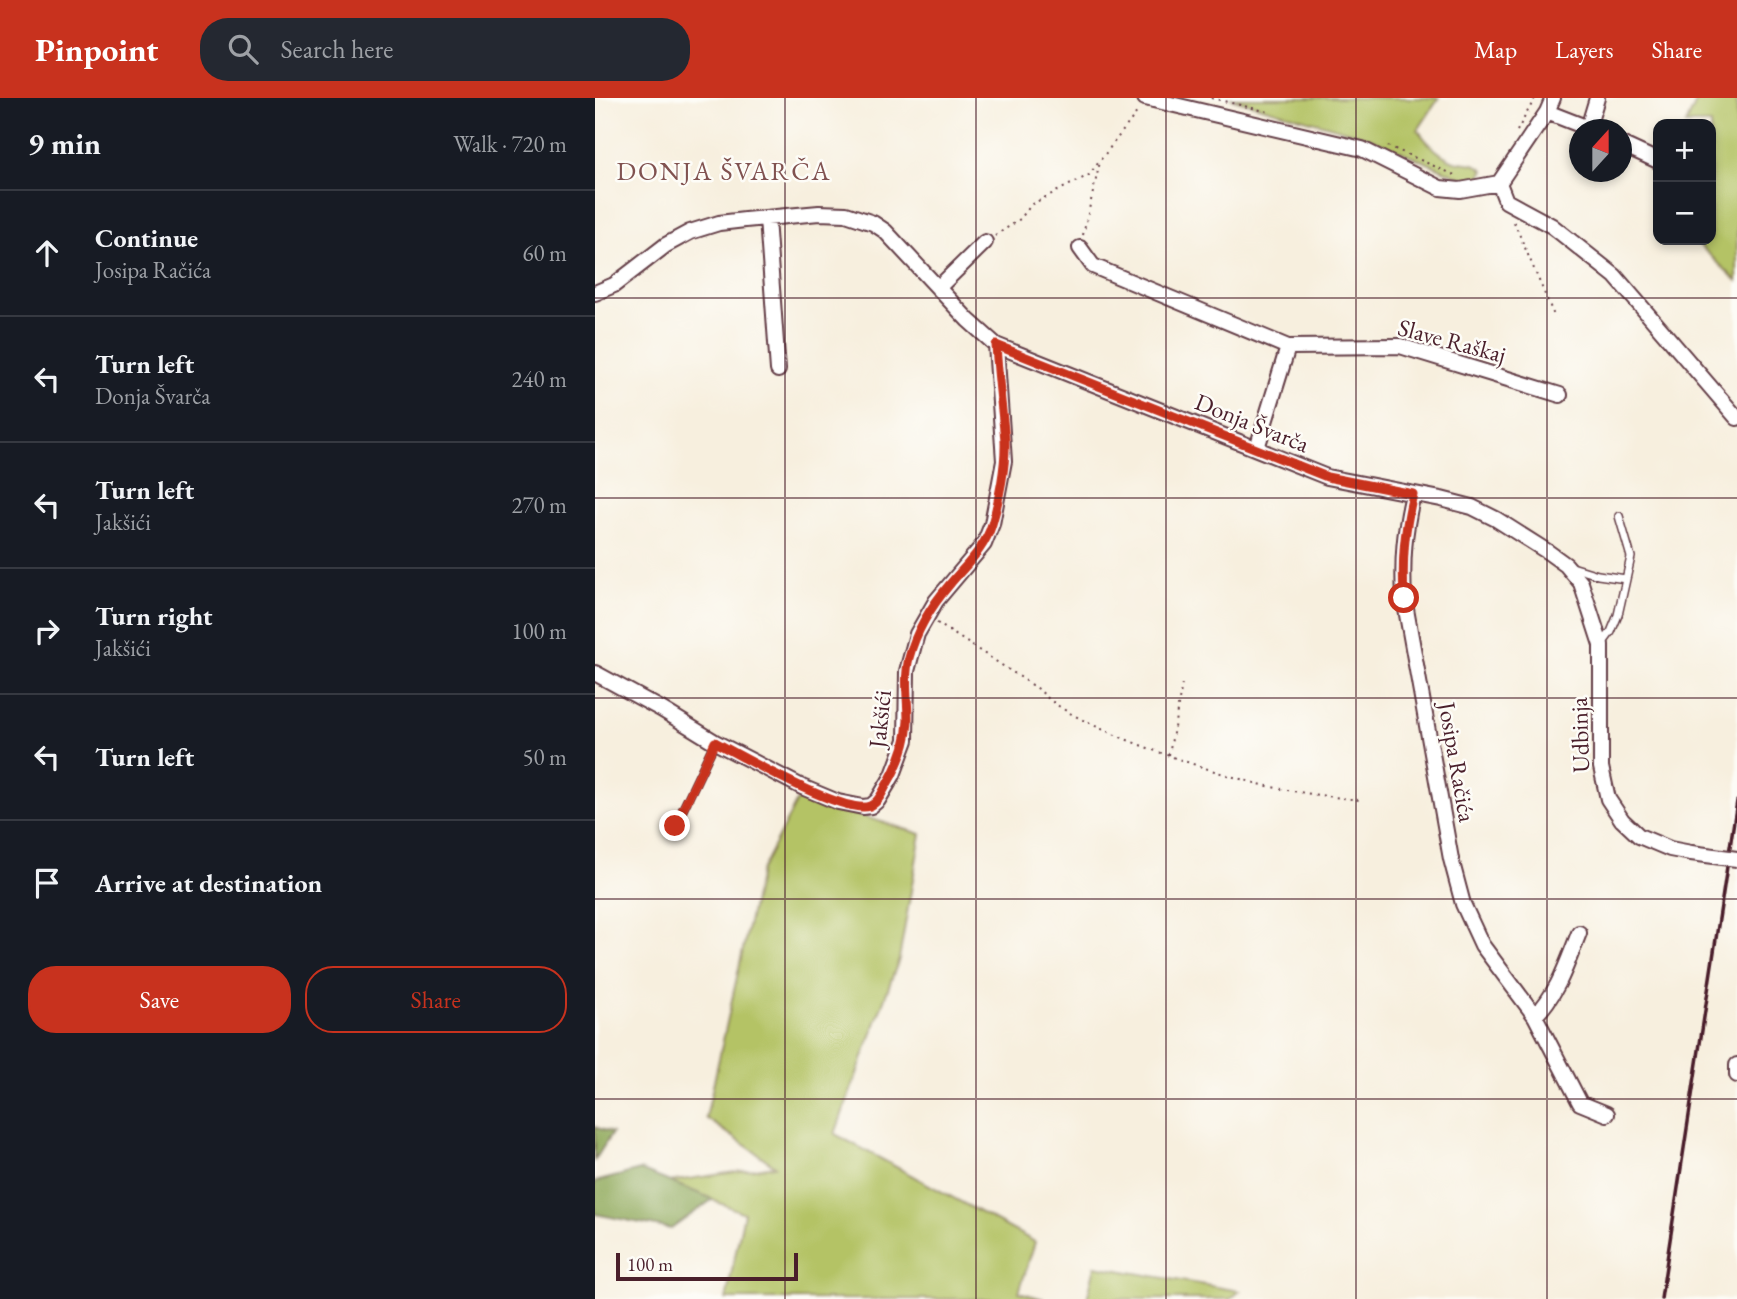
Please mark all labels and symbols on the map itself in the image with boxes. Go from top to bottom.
north arrow [1569,119,1632,182]
district label: DONJA ŠVARČA [616,154,832,188]
street label: Slave Raškaj [1395,311,1510,370]
street label: Donja Švarča [1191,386,1314,460]
route start [1388,582,1419,613]
street label: Jakšići [861,688,898,752]
street label: Udbinja [1563,696,1596,773]
street label: Josipa Račića [1431,698,1483,825]
route end [659,810,690,841]
scale bar [616,1250,798,1282]

